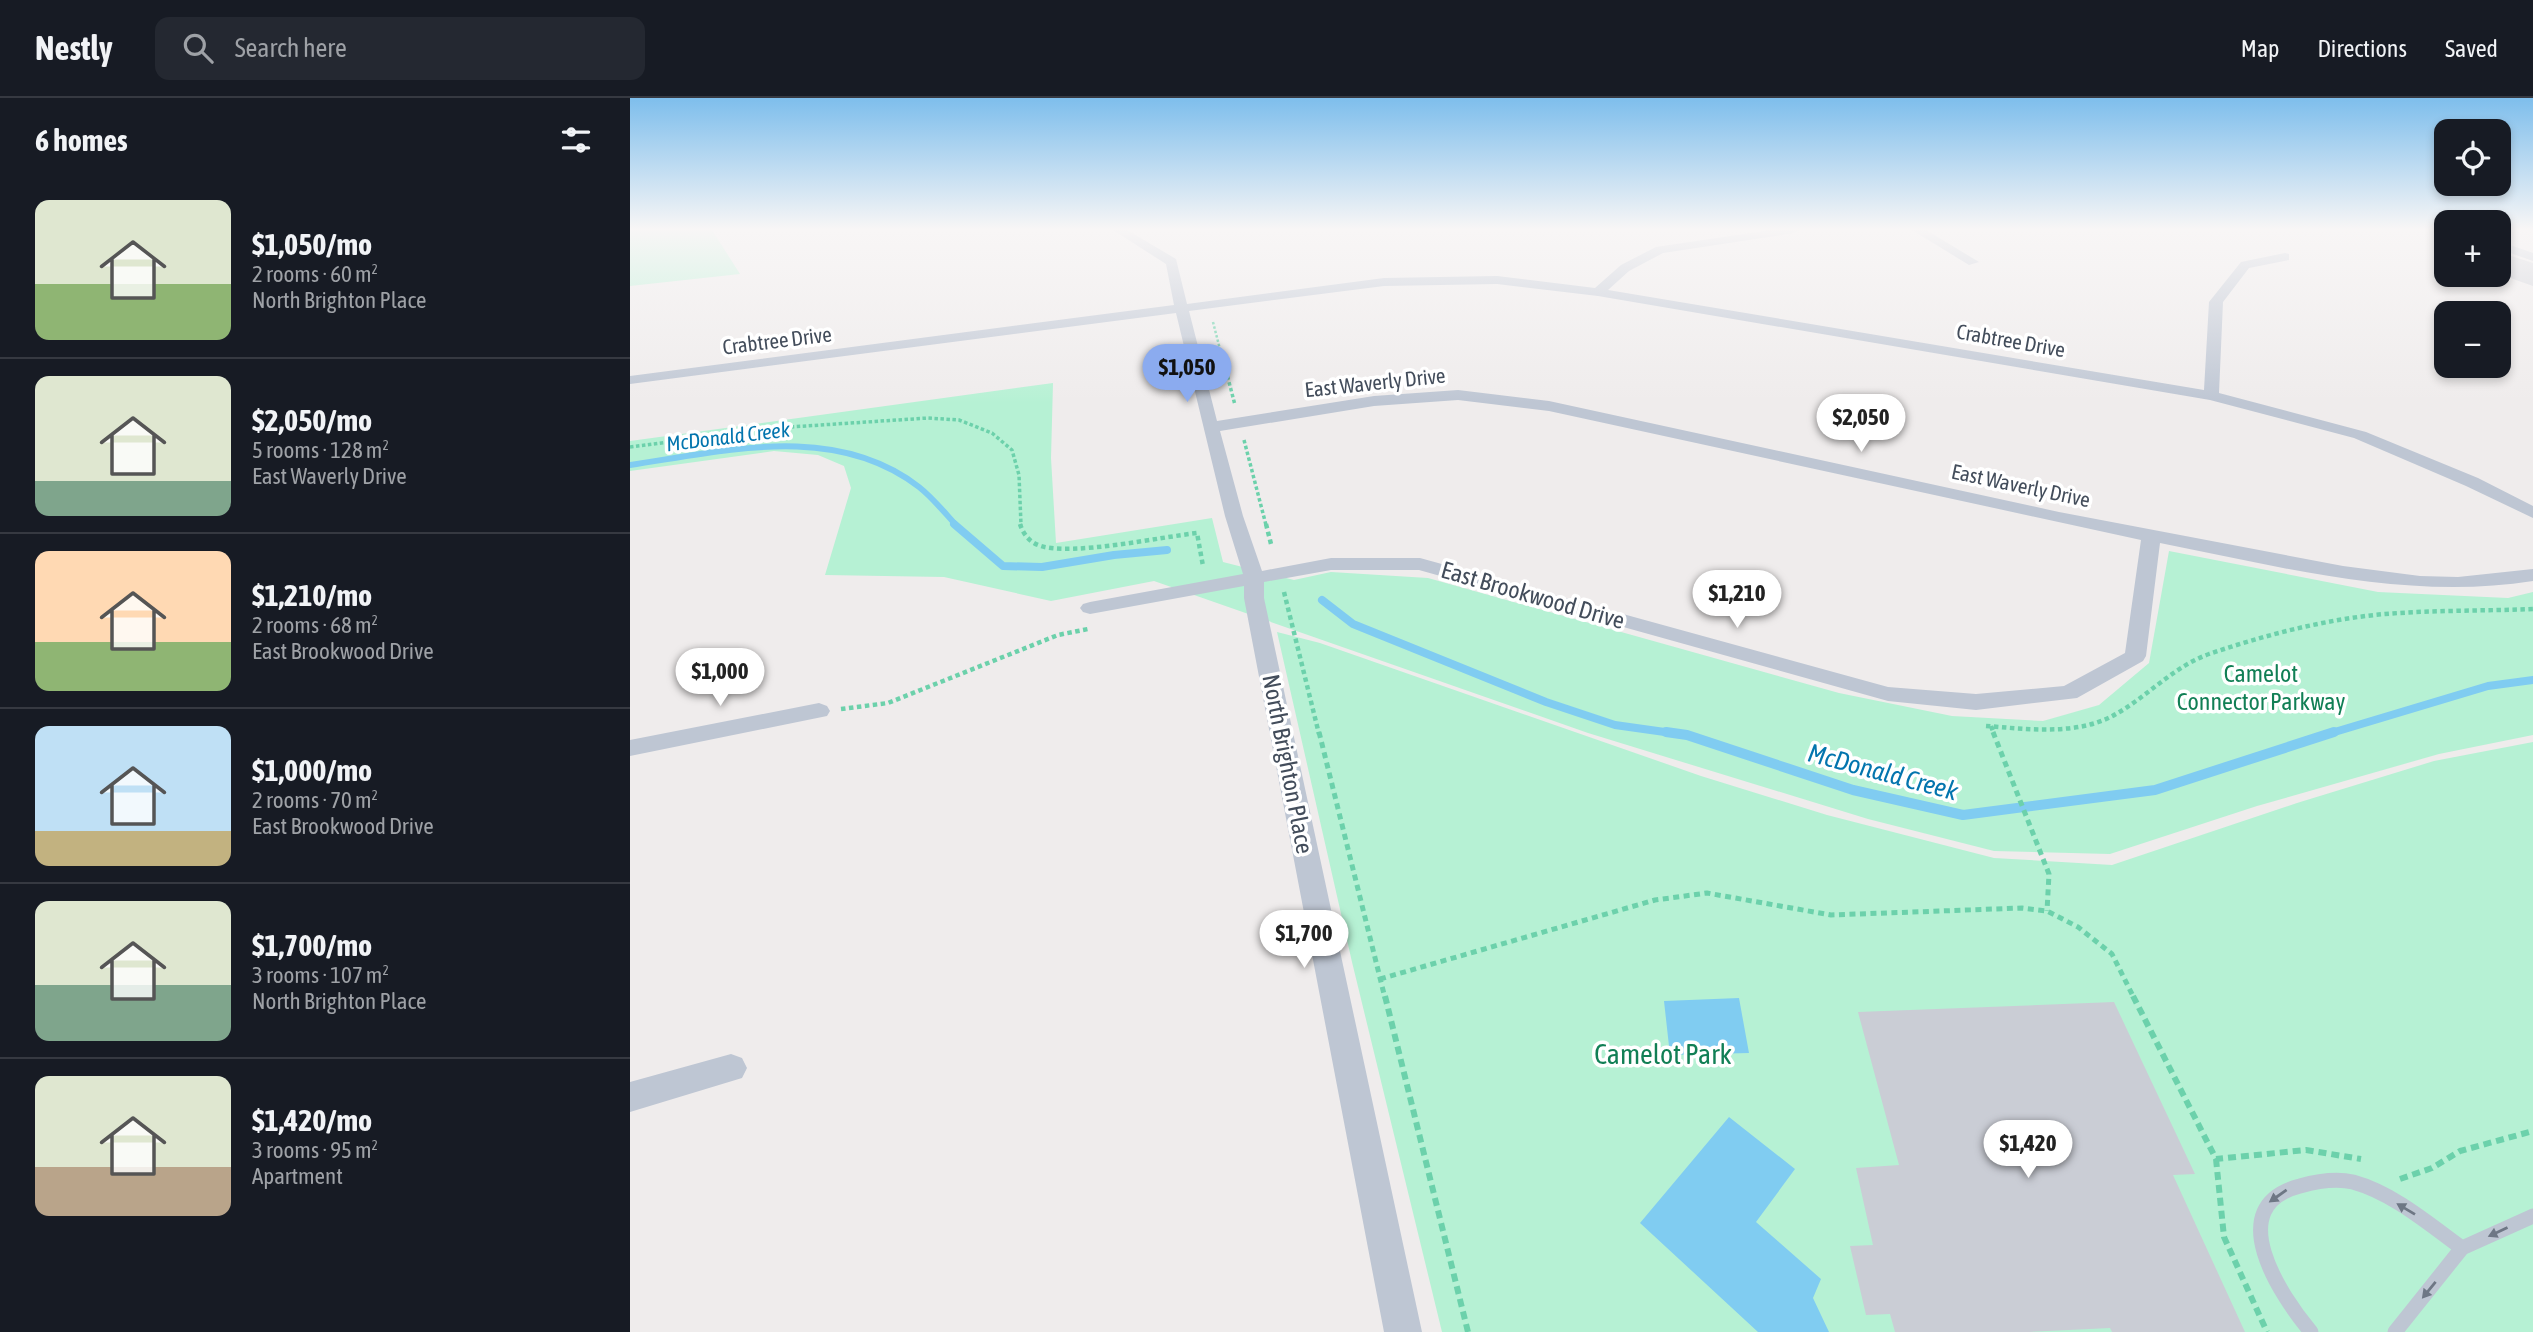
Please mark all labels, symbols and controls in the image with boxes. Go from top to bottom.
search box [155,17,645,80]
text: Nestly [35,29,113,67]
icon: search [179,29,217,67]
text: Search here [235,33,347,63]
text: Map [2241,35,2279,62]
text: Directions [2317,35,2407,62]
text: Saved [2445,35,2498,62]
map controls [2434,119,2511,378]
button: locate [2434,119,2511,196]
icon: filters [557,121,595,159]
text: 6 homes [35,123,128,157]
button: + [2434,210,2511,287]
text: $1,050/mo [252,227,372,261]
icon: home [91,228,175,312]
text: 2 rooms · 60 m² [252,261,378,287]
text: North Brighton Place [252,287,426,313]
button: − [2434,301,2511,378]
street label: Crabtree Drive [1955,319,2067,361]
street label: Crabtree Drive [721,321,833,359]
pin: $1,050 [1130,344,1244,404]
text: $1,050 [1159,354,1216,380]
street label: East Waverly Drive [1304,363,1446,401]
pin: $2,050 [1804,394,1918,454]
text: $2,050/mo [252,403,372,437]
icon: home [91,404,175,488]
text: $2,050 [1833,404,1890,430]
water label: McDonald Creek [665,416,792,455]
text: 5 rooms · 128 m² [252,437,389,463]
street label: East Waverly Drive [1949,459,2093,511]
text: East Waverly Drive [252,463,407,489]
street label: East Brookwood Drive [1438,556,1628,634]
pin: $1,210 [1680,570,1794,630]
text: $1,210/mo [252,578,372,612]
icon: home [91,579,175,663]
text: $1,210 [1709,580,1766,606]
text: 2 rooms · 68 m² [252,612,378,638]
text: East Brookwood Drive [252,638,434,664]
pin: $1,000 [663,648,777,708]
text: $1,000 [692,658,749,684]
park label: Camelot Connector Parkway [2177,660,2345,715]
street label: North Brighton Place [1257,672,1319,856]
water label: McDonald Creek [1805,738,1962,807]
text: $1,000/mo [252,753,372,787]
icon: home [91,754,175,838]
text: 2 rooms · 70 m² [252,787,378,813]
text: East Brookwood Drive [252,813,434,839]
pin: $1,700 [1247,910,1361,970]
text: $1,700 [1276,920,1333,946]
text: $1,700/mo [252,928,372,962]
icon: home [91,929,175,1013]
text: 3 rooms · 107 m² [252,962,389,988]
text: North Brighton Place [252,988,426,1014]
park label: Camelot Park [1594,1038,1732,1070]
text: $1,420/mo [252,1103,372,1137]
icon: home [91,1104,175,1188]
pin: $1,420 [1971,1121,2085,1180]
text: $1,420 [2000,1130,2057,1156]
text: 3 rooms · 95 m² [252,1137,378,1163]
text: Apartment [252,1163,343,1189]
one-way arrow [2269,1189,2287,1203]
one-way arrow [2397,1203,2416,1216]
one-way arrow [2487,1227,2508,1238]
one-way arrow [2421,1281,2436,1299]

